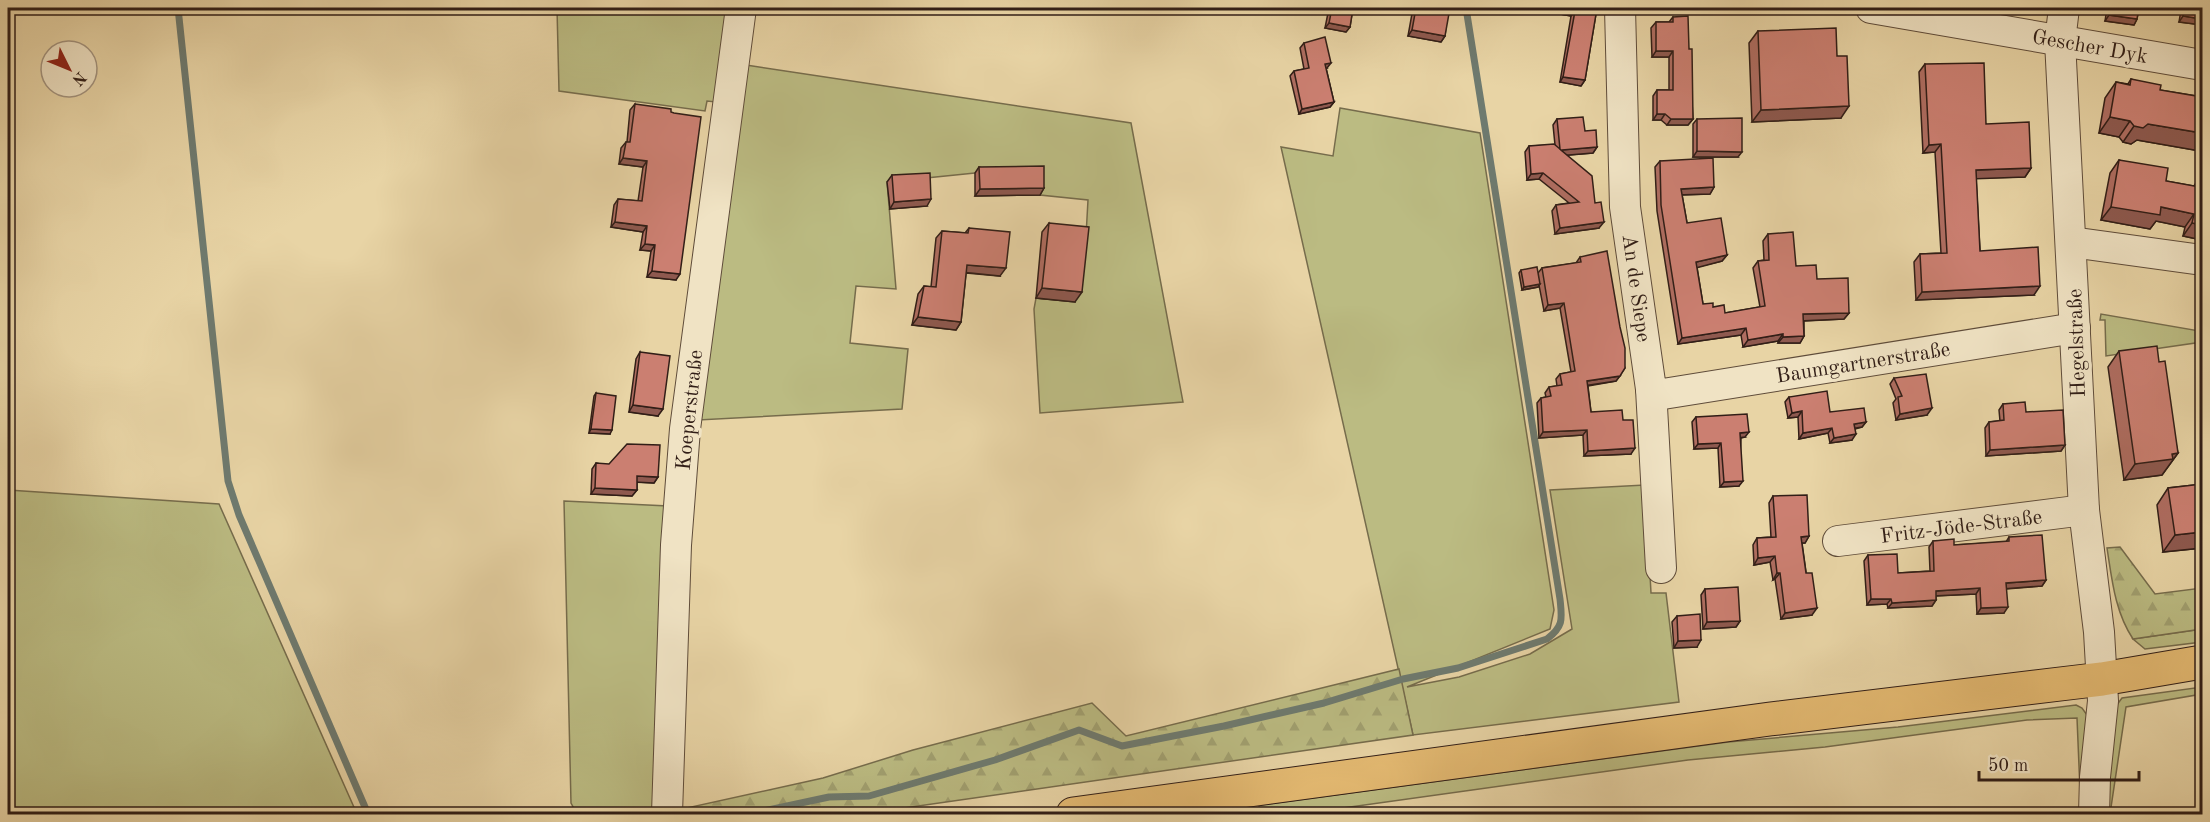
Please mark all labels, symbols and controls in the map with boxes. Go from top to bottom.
street label: Gescher Dyk [2030,27,2149,68]
north arrow [39,39,99,99]
text: N [68,68,89,88]
street label: An de Siepe [1618,233,1653,343]
street label: Hegelstraße [2065,288,2090,398]
street label: Baumgartnerstraße [1775,339,1952,388]
street label: Koeperstraße [674,349,707,472]
street label: Fritz-Jöde-Straße [1879,507,2043,548]
scale bar [1979,744,2140,782]
text: 50 m [1988,757,2028,775]

